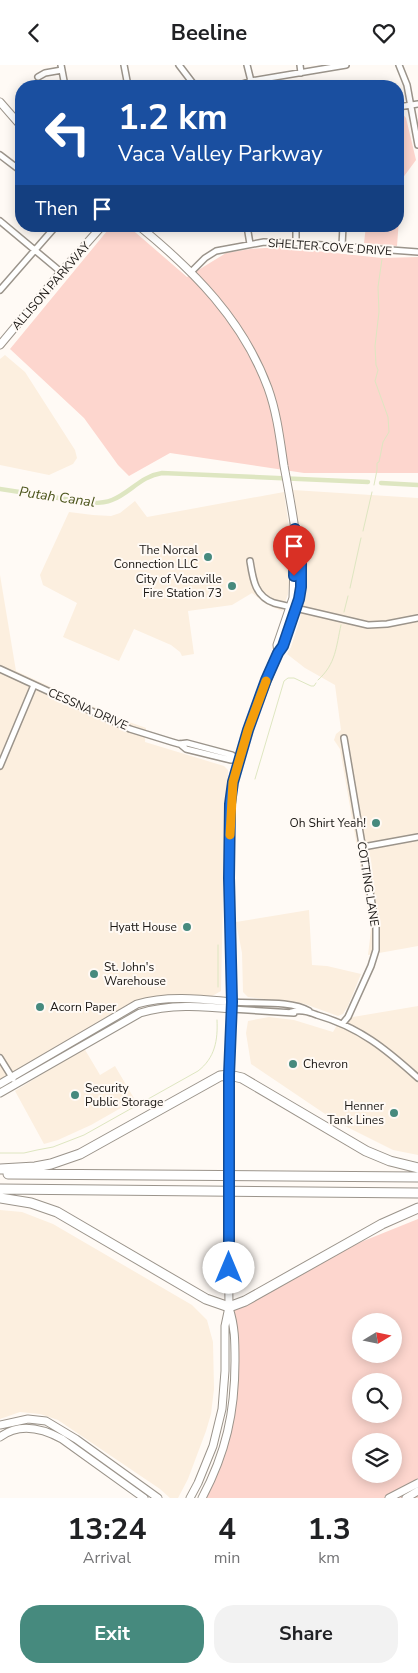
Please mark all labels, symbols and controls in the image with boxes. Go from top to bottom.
text: Beeline [171,18,247,48]
icon: back [20,19,48,47]
icon: heart [370,19,398,47]
text: 1.2 km [118,94,228,141]
icon: left [35,100,100,165]
text: Vaca Valley Parkway [118,139,323,169]
icon: arrive [88,195,116,223]
text: Then [35,196,78,222]
street label: SHELTER COVE DRIVE [267,235,393,259]
street label: ALLISON PARKWAY [8,238,94,333]
water label: Putah Canal [18,482,96,512]
pin [273,525,315,576]
icon: arrive [280,532,308,560]
place label: The Norcal Connection LLC [114,542,198,572]
marker: The Norcal Connection LLC [202,551,214,563]
place label: City of Vacaville Fire Station 73 [136,571,222,601]
marker: City of Vacaville Fire Station 73 [226,580,238,592]
street label: CESSNA DRIVE [46,684,130,734]
place label: Oh Shirt Yeah! [290,815,366,831]
marker: Oh Shirt Yeah! [370,817,382,829]
street label: COTTING LANE [353,840,383,928]
place label: Hyatt House [109,919,177,935]
marker: Hyatt House [181,921,193,933]
place label: St. John's Warehouse [104,959,166,989]
marker: St. John's Warehouse [88,968,100,980]
place label: Acorn Paper [50,999,117,1015]
marker: Acorn Paper [34,1001,46,1013]
place label: Chevron [303,1056,348,1072]
marker: Chevron [287,1058,299,1070]
place label: Security Public Storage [85,1080,163,1110]
marker: Security Public Storage [69,1089,81,1101]
place label: Henner Tank Lines [327,1098,385,1128]
marker: Henner Tank Lines [388,1107,400,1119]
position arrow [202,1241,254,1293]
north arrow [352,1313,402,1363]
map controls [352,1313,402,1483]
button: search [352,1373,402,1423]
button: layers [352,1433,402,1483]
text: 13:24 [67,1509,147,1550]
text: 4 [218,1509,236,1550]
text: 1.3 [307,1509,351,1550]
text: Arrival [83,1547,131,1569]
text: min [214,1547,240,1569]
text: km [318,1547,340,1569]
button: Exit [20,1605,204,1663]
button: Share [214,1605,398,1663]

